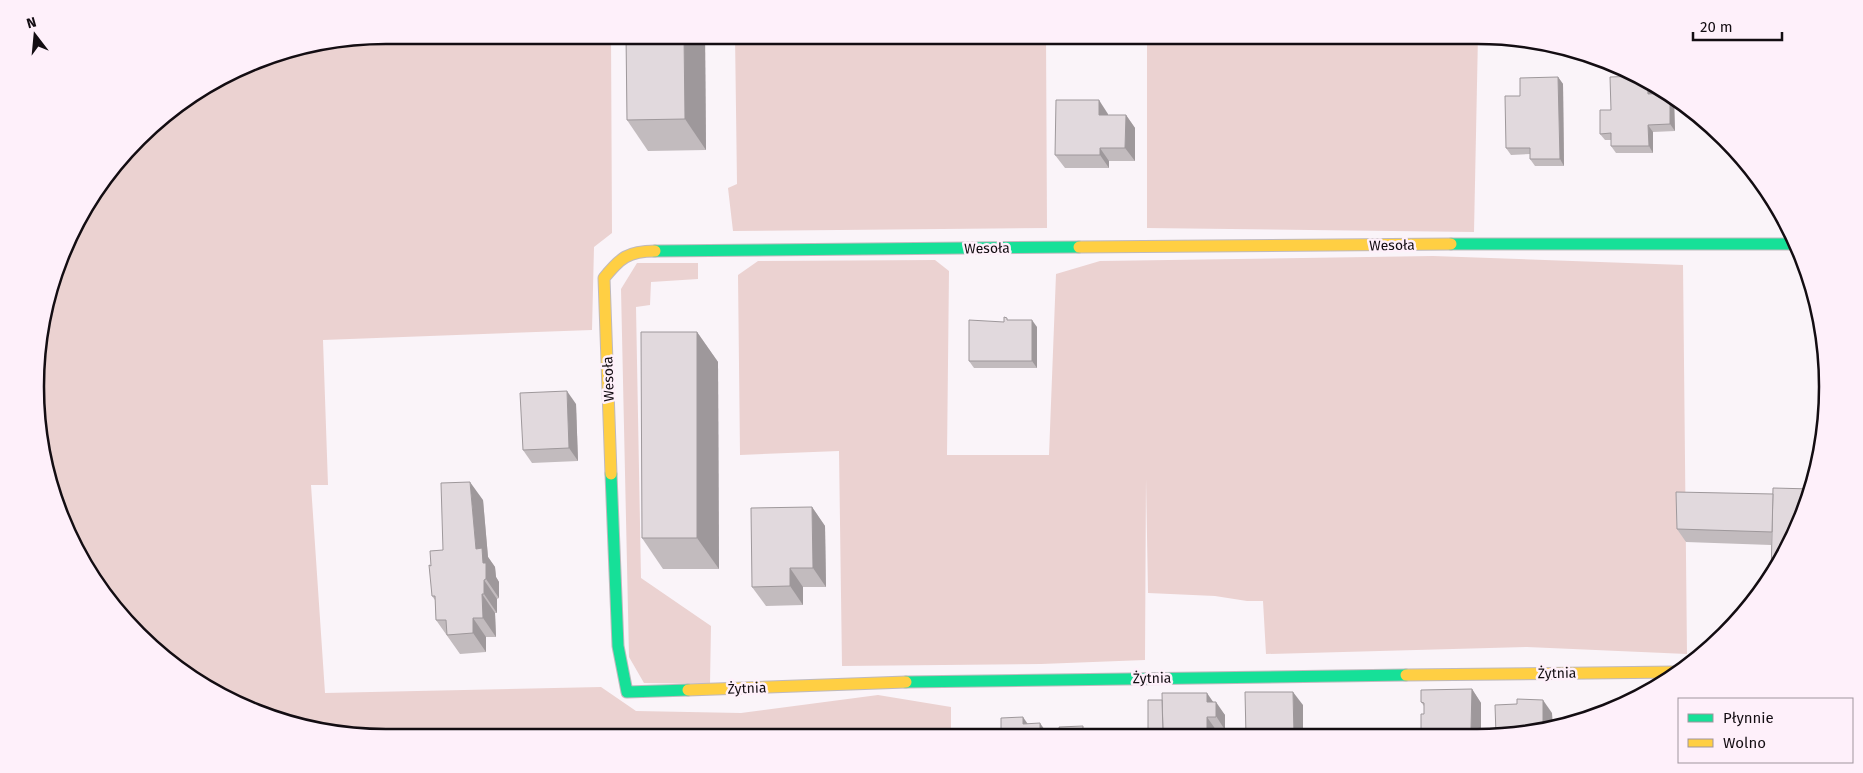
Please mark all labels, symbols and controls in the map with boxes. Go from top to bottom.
north arrow [10,10,60,60]
scale bar [1693,10,1782,42]
text: N [25,14,38,32]
text: 20 m [1700,18,1733,36]
street label: Wesoła [1369,237,1415,254]
street label: Wesoła [964,240,1010,257]
street label: Wesoła [599,356,618,402]
street label: Żytnia [1537,664,1577,682]
street label: Żytnia [1132,669,1172,687]
street label: Żytnia [727,678,767,698]
legend [1678,698,1853,763]
text: Płynnie [1723,709,1774,727]
text: Wolno [1723,734,1766,752]

